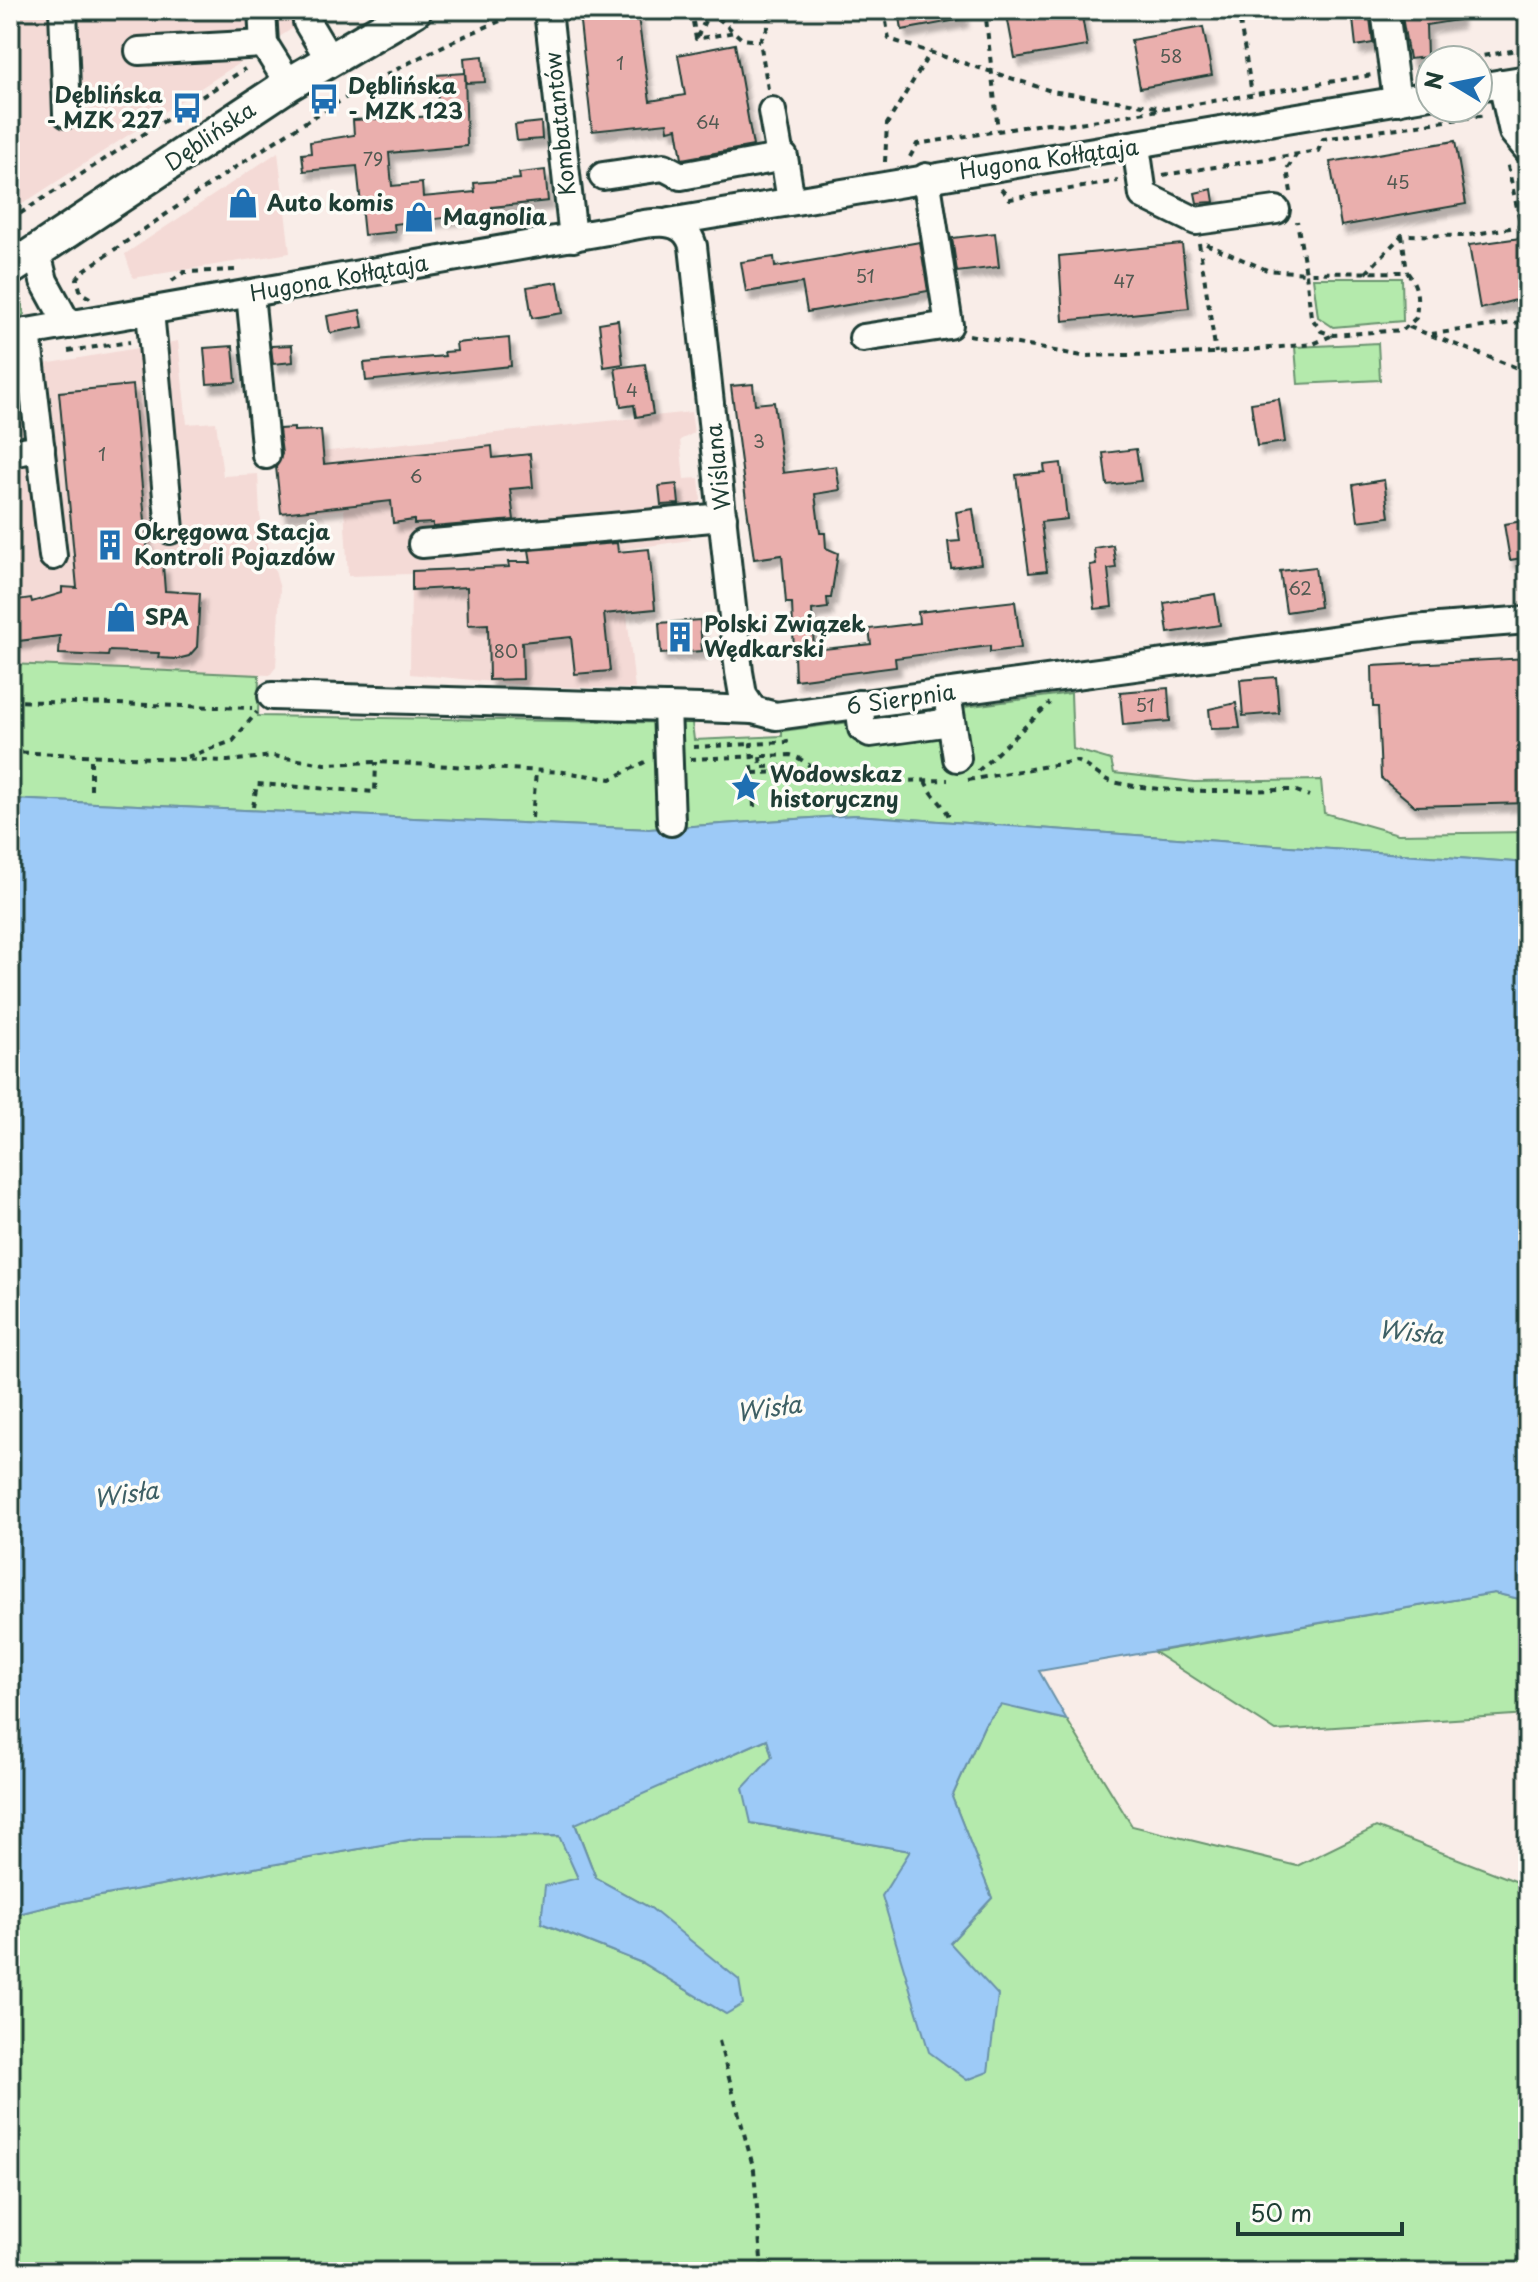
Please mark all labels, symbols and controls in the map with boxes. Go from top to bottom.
house number: 58 [1160,42,1182,69]
north arrow [1414,44,1494,124]
house number: 1 [616,49,624,76]
street label: Kombatantów [535,51,582,198]
place label: Dęblińska - MZK 123 [348,68,463,126]
text: N [1415,69,1451,92]
place label: Dęblińska - MZK 227 [46,77,163,135]
bus stop icon: Dęblińska - MZK 123 [307,82,341,116]
bus stop icon: Dęblińska - MZK 227 [170,91,204,125]
street label: Dęblińska [157,92,262,177]
house number: 64 [696,108,720,135]
street label: Hugona Kołłątaja [957,129,1141,186]
house number: 79 [363,145,383,172]
house number: 45 [1387,168,1410,195]
place label: Auto komis [267,185,394,218]
shop icon: Auto komis [226,186,260,220]
place label: Magnolia [443,199,547,232]
shop icon: Magnolia [402,200,436,234]
street label: Hugona Kołłątaja [247,245,431,308]
house number: 51 [855,262,875,289]
house number: 47 [1113,267,1135,294]
house number: 4 [626,376,638,403]
street label: Wiślana [696,422,737,512]
house number: 3 [753,427,765,454]
house number: 1 [98,440,106,467]
house number: 6 [410,462,422,489]
place label: Okręgowa Stacja Kontroli Pojazdów [134,514,336,572]
building icon: Okręgowa Stacja Kontroli Pojazdów [93,528,127,562]
house number: 62 [1288,574,1312,601]
place label: SPA [145,599,189,632]
shop icon: SPA [104,600,138,634]
place label: Polski Związek Wędkarski [704,606,866,664]
building icon: Polski Związek Wędkarski [663,620,697,654]
house number: 80 [494,637,518,664]
street label: 6 Sierpnia [844,673,958,721]
house number: 51 [1135,691,1155,718]
place label: Wodowskaz historyczny [770,756,902,814]
place icon: Wodowskaz historyczny [729,770,763,804]
water label: Wisła [1377,1310,1446,1352]
water label: Wisła [734,1385,804,1429]
water label: Wisła [91,1471,161,1515]
scale bar [1238,2186,1402,2236]
text: 50 m [1250,2194,1312,2230]

